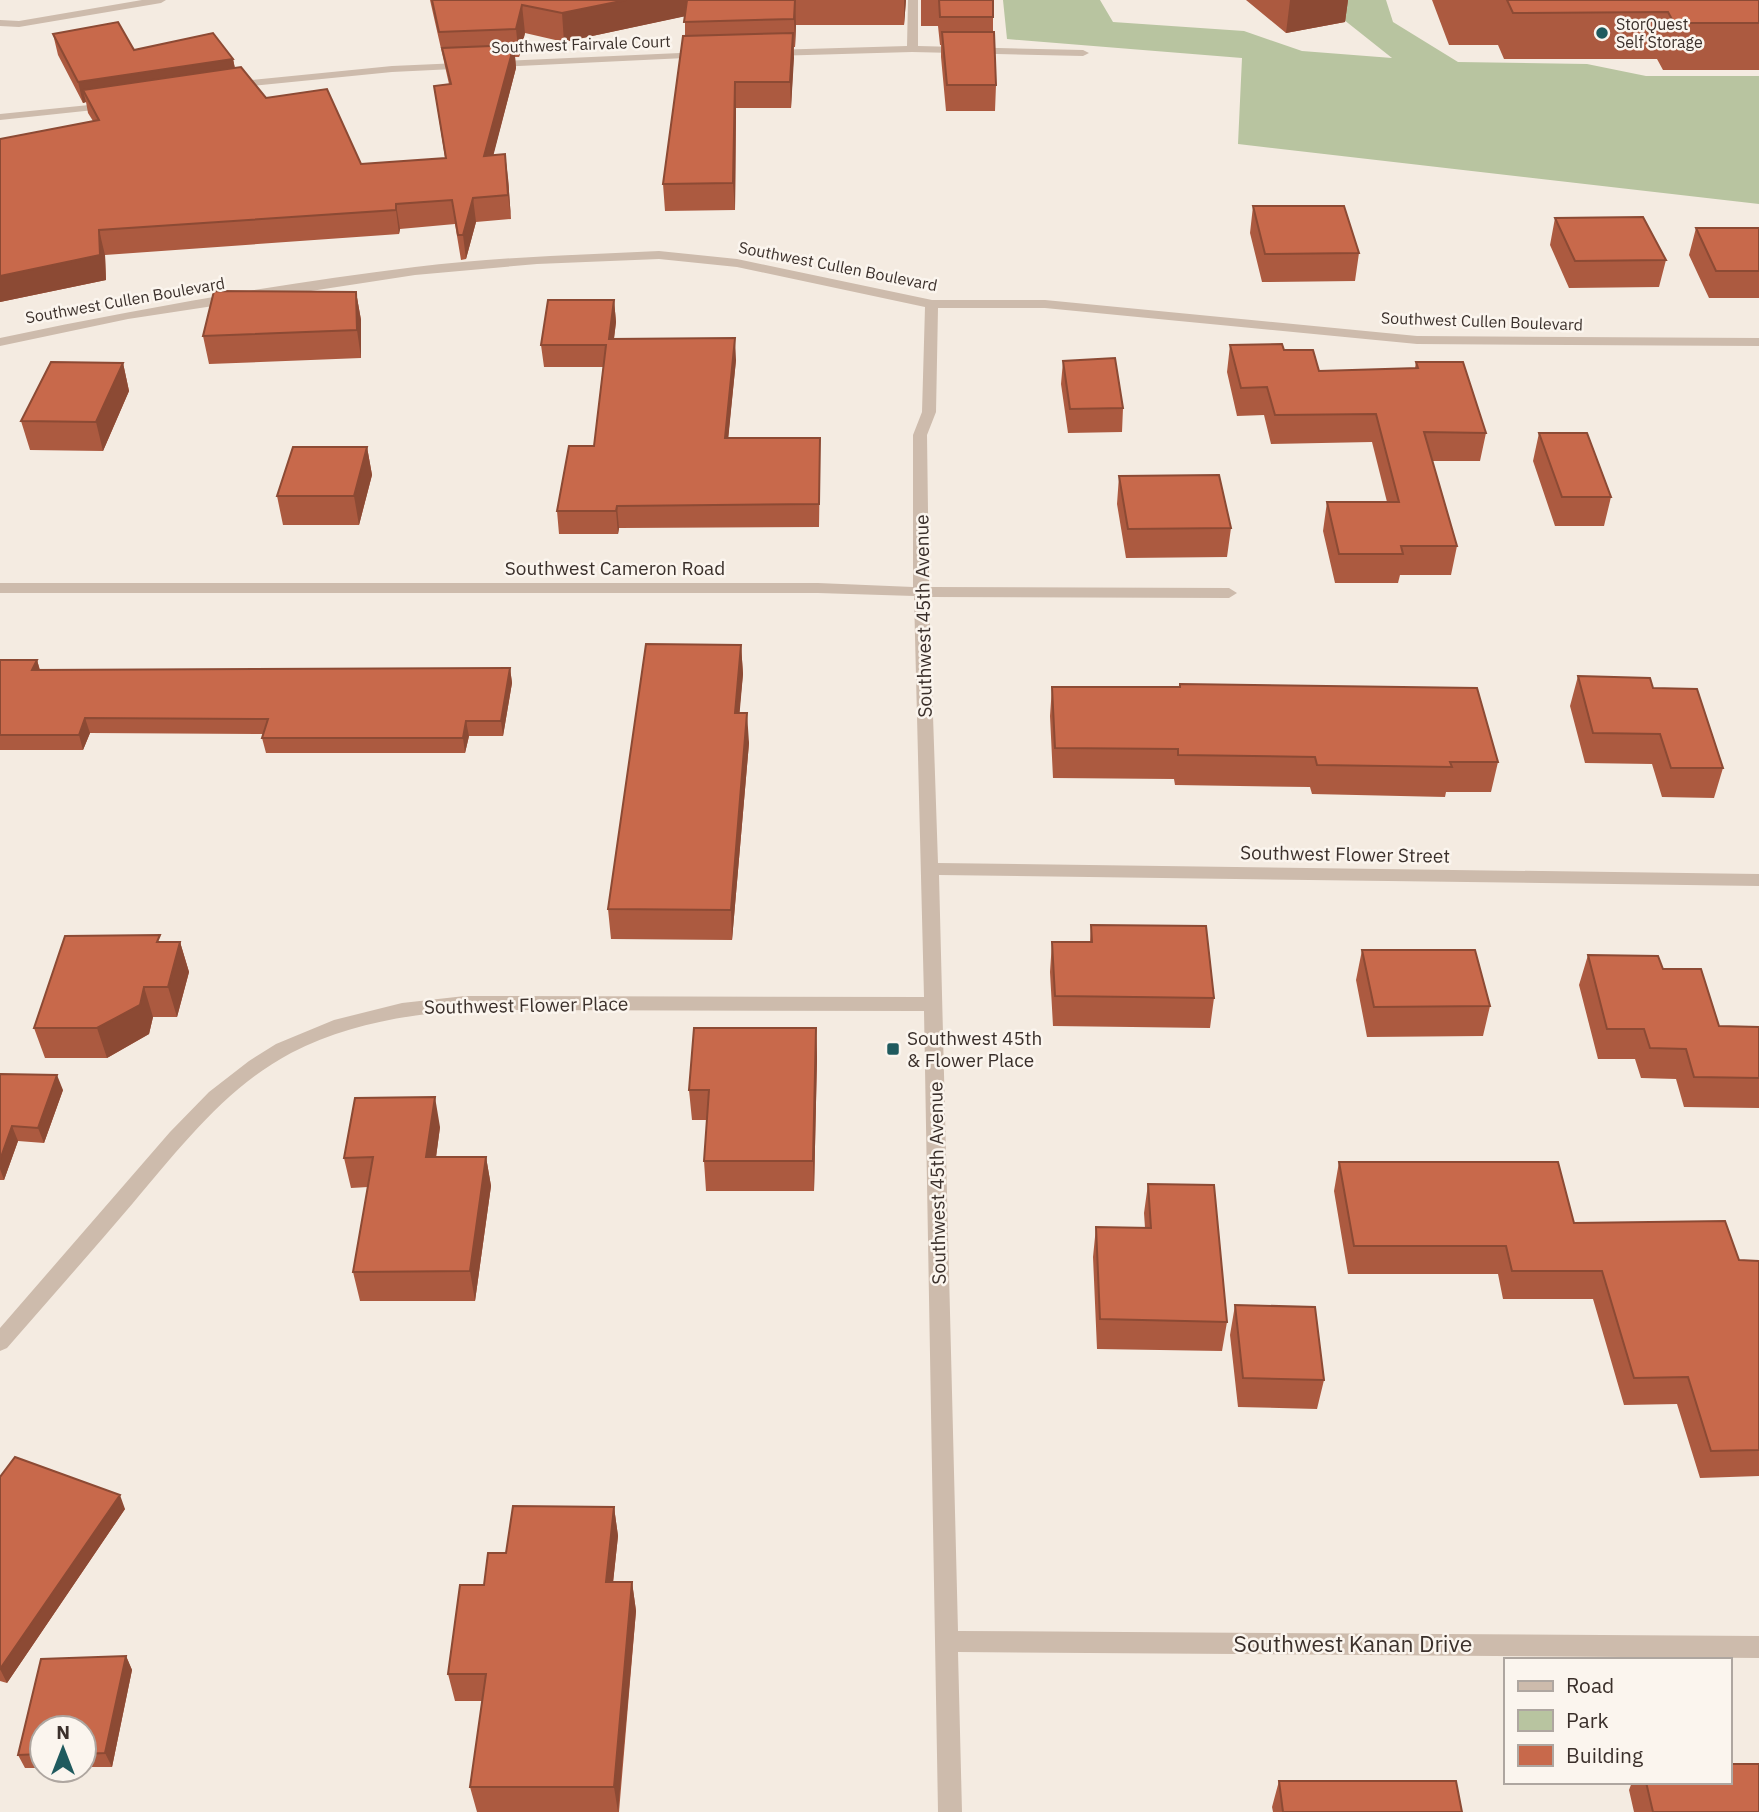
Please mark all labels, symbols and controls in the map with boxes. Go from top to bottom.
place label: StorQuest Self Storage [1616,14,1703,52]
marker: StorQuest Self Storage [1594,25,1610,41]
street label: Southwest Fairvale Court [491,31,671,57]
street label: Southwest Cullen Boulevard [737,237,939,295]
street label: Southwest Cullen Boulevard [24,273,226,327]
street label: Southwest Cullen Boulevard [1381,307,1583,335]
street label: Southwest 45th Avenue [909,514,937,718]
street label: Southwest Cameron Road [505,556,725,580]
street label: Southwest Flower Street [1240,840,1450,868]
street label: Southwest Flower Place [424,991,628,1019]
place label: Southwest 45th & Flower Place [907,1026,1042,1072]
marker: Southwest 45th & Flower Place [885,1041,901,1057]
street label: Southwest 45th Avenue [923,1081,951,1285]
street label: Southwest Kanan Drive [1234,1628,1472,1658]
legend [1504,1658,1731,1784]
text: Road [1566,1671,1614,1699]
text: Park [1566,1706,1609,1734]
north arrow [28,1714,98,1784]
text: N [56,1720,70,1744]
text: Building [1566,1741,1643,1769]

